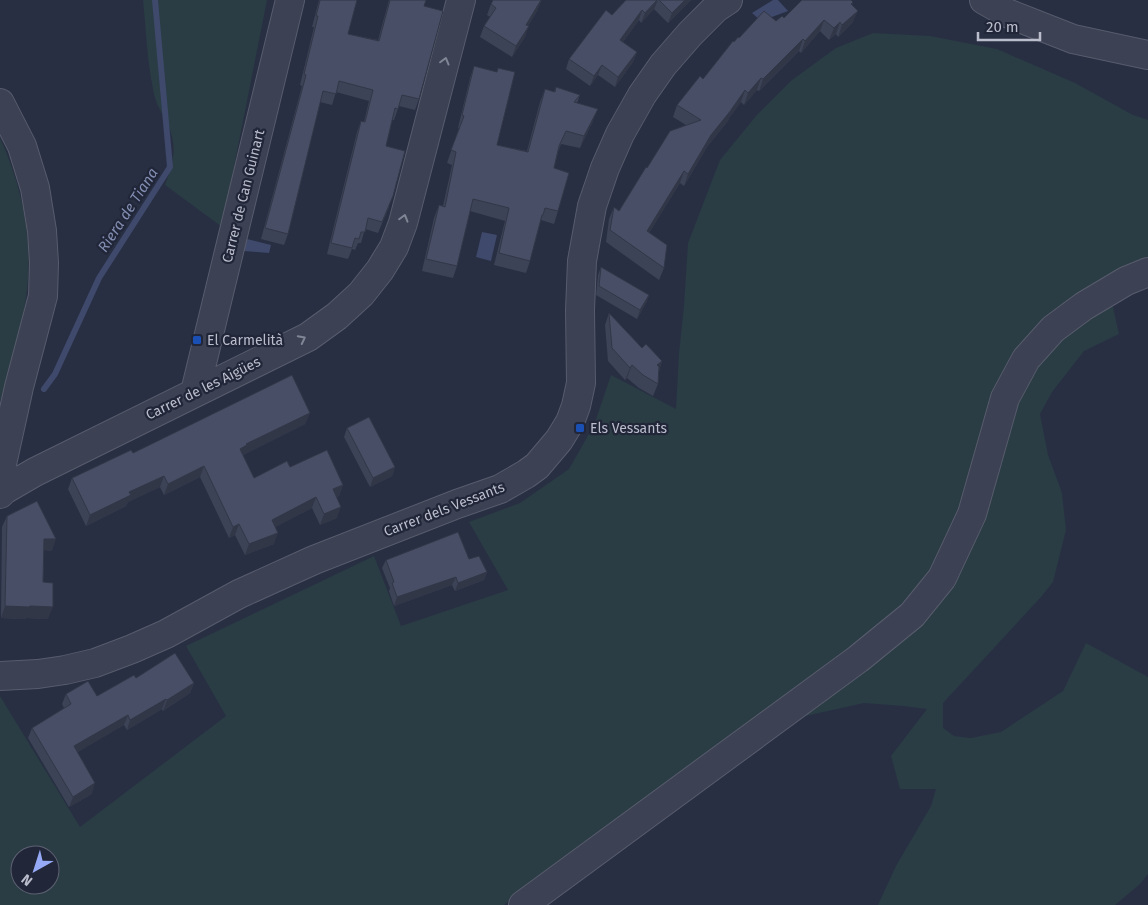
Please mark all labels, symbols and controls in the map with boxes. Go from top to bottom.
scale bar [978,10,1040,42]
text: 20 m [986,18,1019,36]
one-way arrow [439,57,450,66]
street label: Carrer de Can Guinart [219,127,268,264]
water label: Riera de Tiana [94,165,162,255]
one-way arrow [398,215,408,223]
place label: El Carmelità [207,332,283,349]
marker: El Carmelità [191,334,203,346]
one-way arrow [297,335,306,345]
street label: Carrer de les Aigües [143,353,264,424]
place label: Els Vessants [590,420,667,437]
marker: Els Vessants [574,422,586,434]
street label: Carrer dels Vessants [381,478,507,540]
north arrow [10,845,60,895]
text: N [18,870,36,889]

